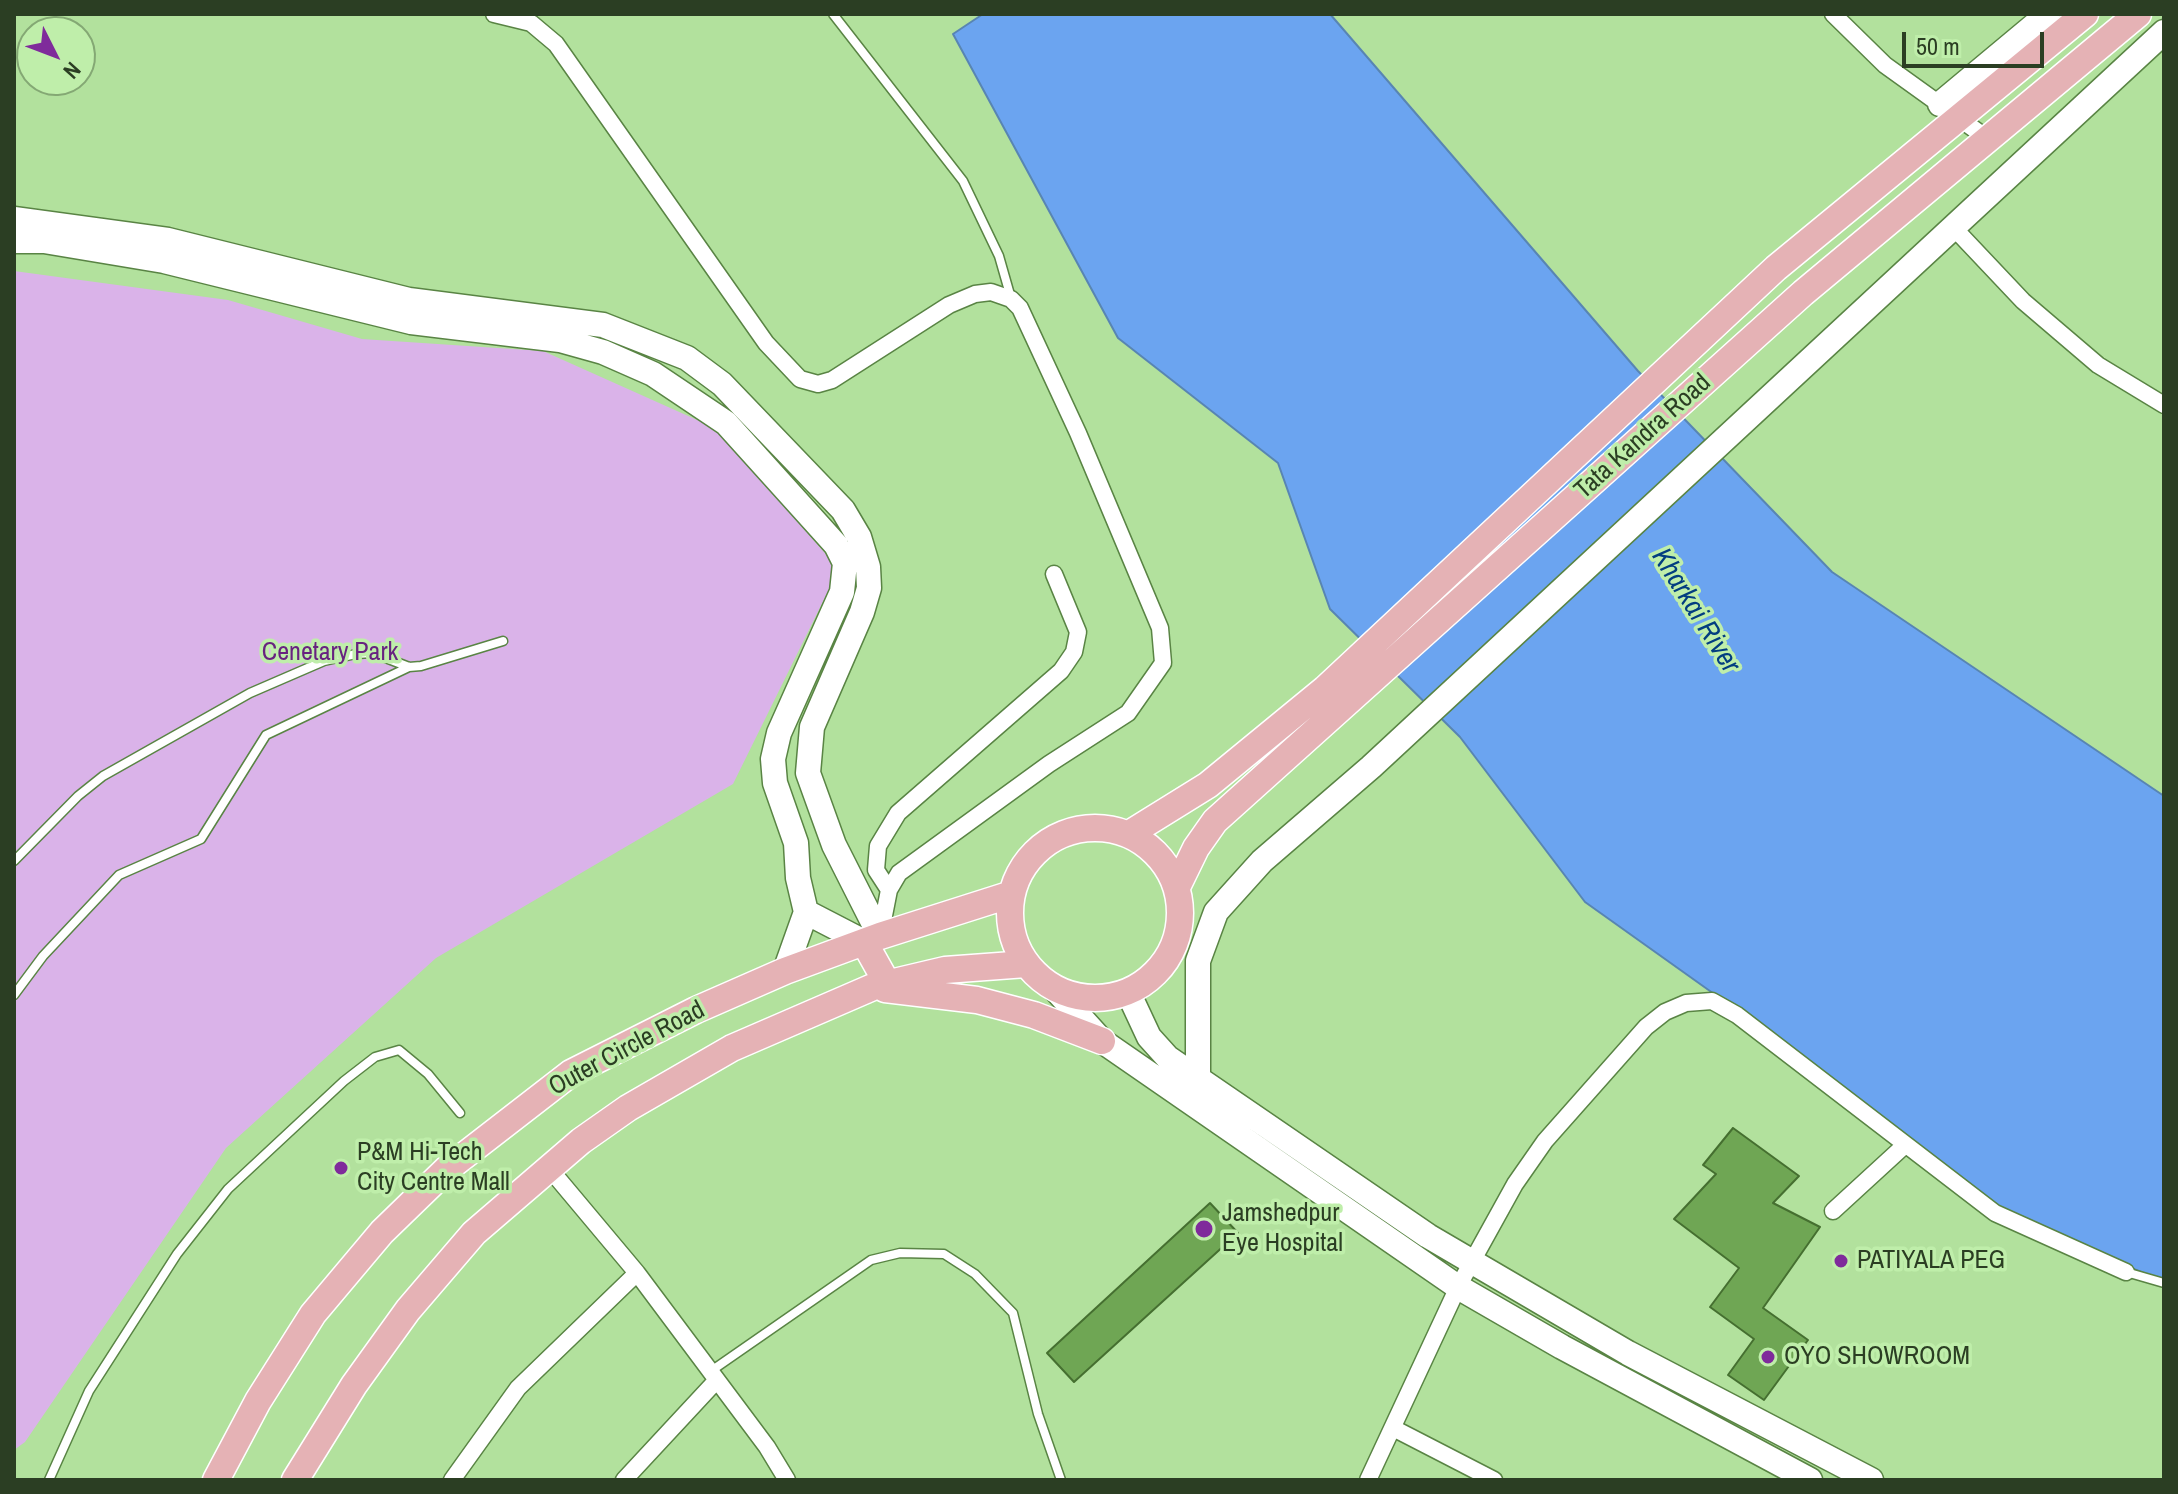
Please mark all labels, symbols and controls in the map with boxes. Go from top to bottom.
north arrow [16,16,96,96]
scale bar [1906,16,2048,66]
text: 50 m [1916,30,1960,62]
text: N [57,56,88,86]
street label: Tata Kandra Road [1569,368,1717,506]
water label: Kharkai River [1644,543,1746,679]
park label: Cenetary Park [262,637,398,669]
street label: Outer Circle Road [544,995,710,1103]
place label: P&M Hi-Tech City Centre Mall [357,1137,510,1198]
marker: P&M Hi-Tech City Centre Mall [332,1159,350,1177]
place label: Jamshedpur Eye Hospital [1222,1198,1343,1260]
marker: Jamshedpur Eye Hospital [1193,1218,1215,1240]
place label: PATIYALA PEG [1857,1245,2005,1277]
marker: PATIYALA PEG [1832,1252,1850,1270]
place label: OYO SHOWROOM [1784,1341,1970,1373]
marker: OYO SHOWROOM [1759,1348,1777,1366]

